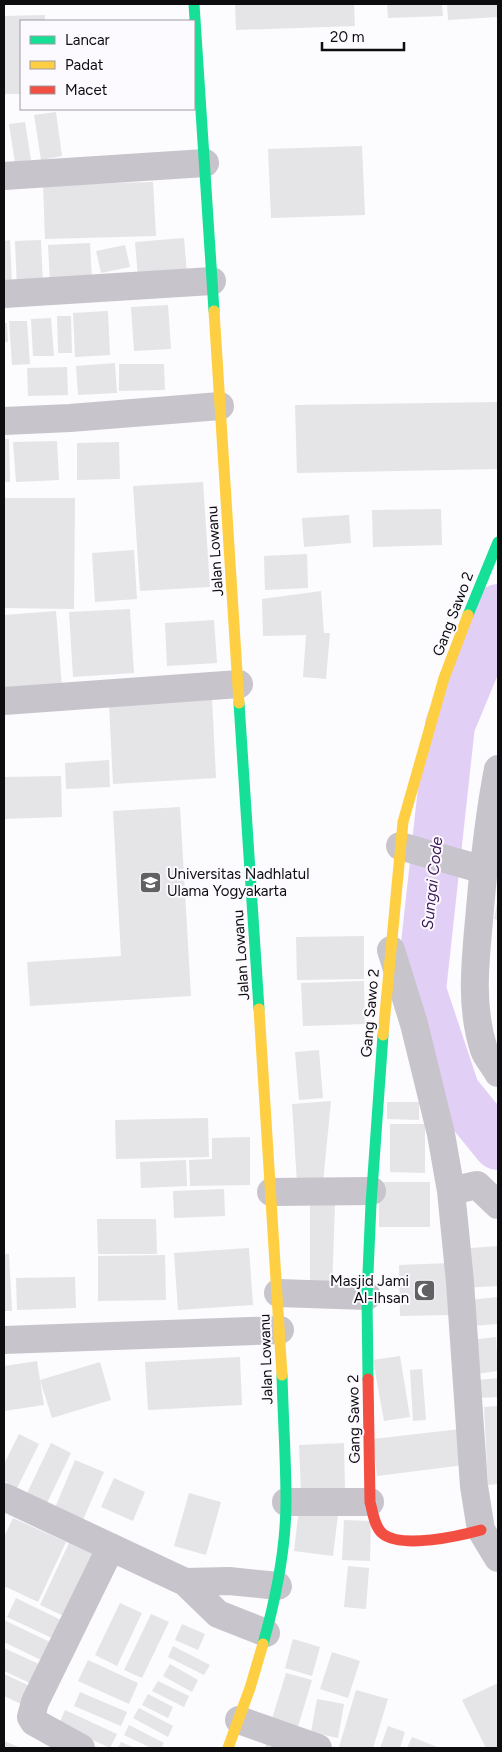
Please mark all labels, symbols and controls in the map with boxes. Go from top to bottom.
legend [20,20,195,110]
scale bar [322,20,404,52]
text: 20 m [330,28,364,46]
text: Lancar [65,31,110,49]
text: Padat [65,56,104,74]
text: Macet [65,81,108,99]
street label: Jalan Lowanu [203,505,227,597]
street label: Gang Sawo 2 [429,569,477,659]
water label: Sungai Code [418,835,446,930]
place label: Universitas Nadhlatul Ulama Yogyakarta [167,865,310,900]
school or university icon: Universitas Nadhlatul Ulama Yogyakarta [139,871,163,895]
street label: Jalan Lowanu [229,909,253,1001]
street label: Gang Sawo 2 [357,968,383,1058]
place label: Masjid Jami Al-Ihsan [330,1272,409,1307]
mosque icon: Masjid Jami Al-Ihsan [413,1278,437,1302]
street label: Jalan Lowanu [255,1313,277,1405]
street label: Gang Sawo 2 [344,1374,364,1464]

